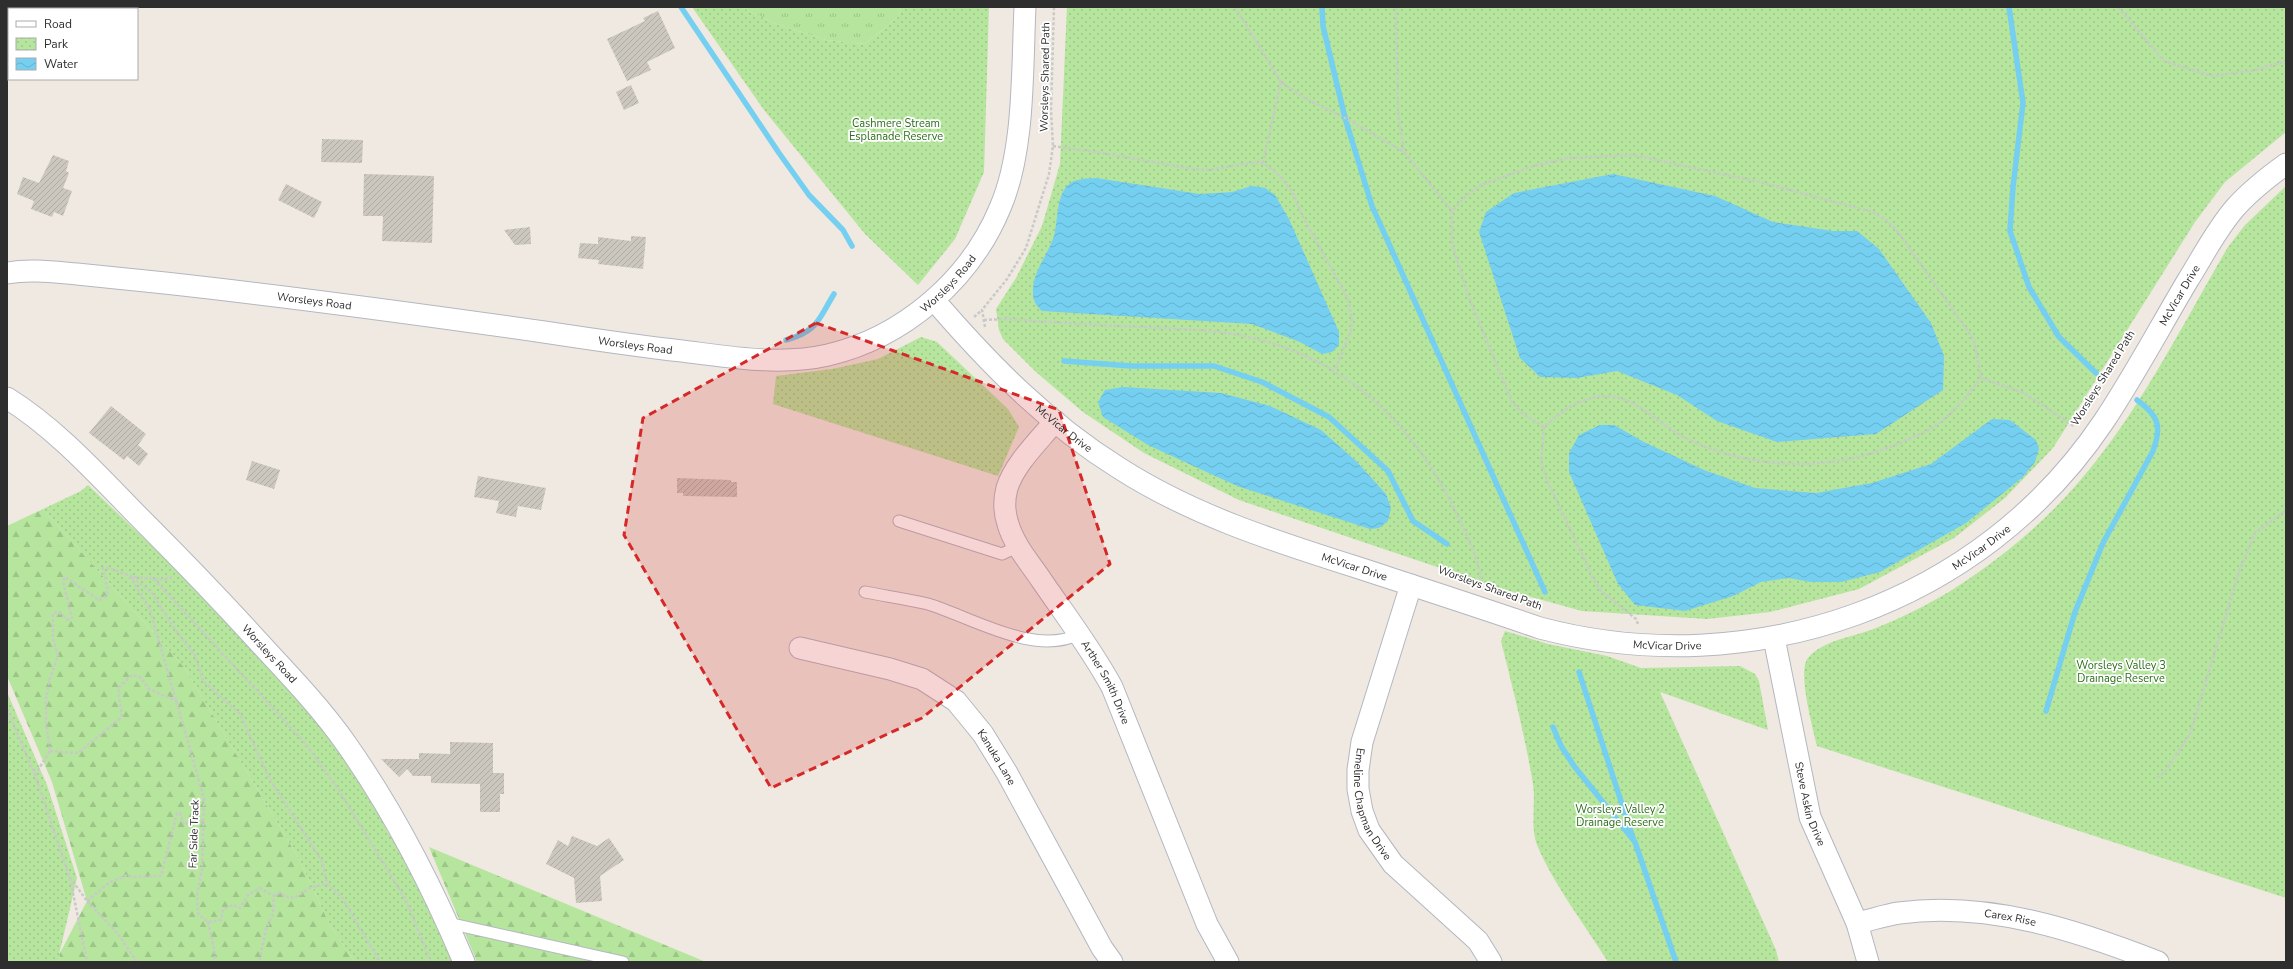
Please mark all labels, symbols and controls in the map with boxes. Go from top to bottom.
legend [8,8,138,80]
text: Road [44,16,72,32]
street label: Worsleys Shared Path [1037,22,1053,132]
text: Park [44,36,69,52]
text: Water [44,56,78,72]
park label: Cashmere Stream Esplanade Reserve [849,116,943,144]
street label: Worsleys Road [917,251,979,316]
street label: McVicar Drive [2156,262,2203,328]
street label: Worsleys Road [276,289,352,313]
street label: Worsleys Shared Path [2068,327,2138,429]
street label: Worsleys Road [597,333,673,357]
street label: McVicar Drive [1032,401,1095,456]
street label: McVicar Drive [1949,521,2014,573]
street label: McVicar Drive [1320,549,1389,584]
street label: Worsleys Shared Path [1436,562,1544,614]
street label: Worsleys Road [239,621,300,686]
street label: McVicar Drive [1632,636,1702,653]
street label: Arther Smith Drive [1078,637,1134,726]
park label: Worsleys Valley 3 Drainage Reserve [2076,658,2166,686]
street label: Kanuka Lane [974,726,1020,788]
street label: Emeline Chapman Drive [1351,747,1395,863]
street label: Steve Askin Drive [1792,760,1829,849]
street label: Far Side Track [185,799,203,869]
park label: Worsleys Valley 2 Drainage Reserve [1575,802,1665,830]
street label: Carex Rise [1983,905,2038,929]

